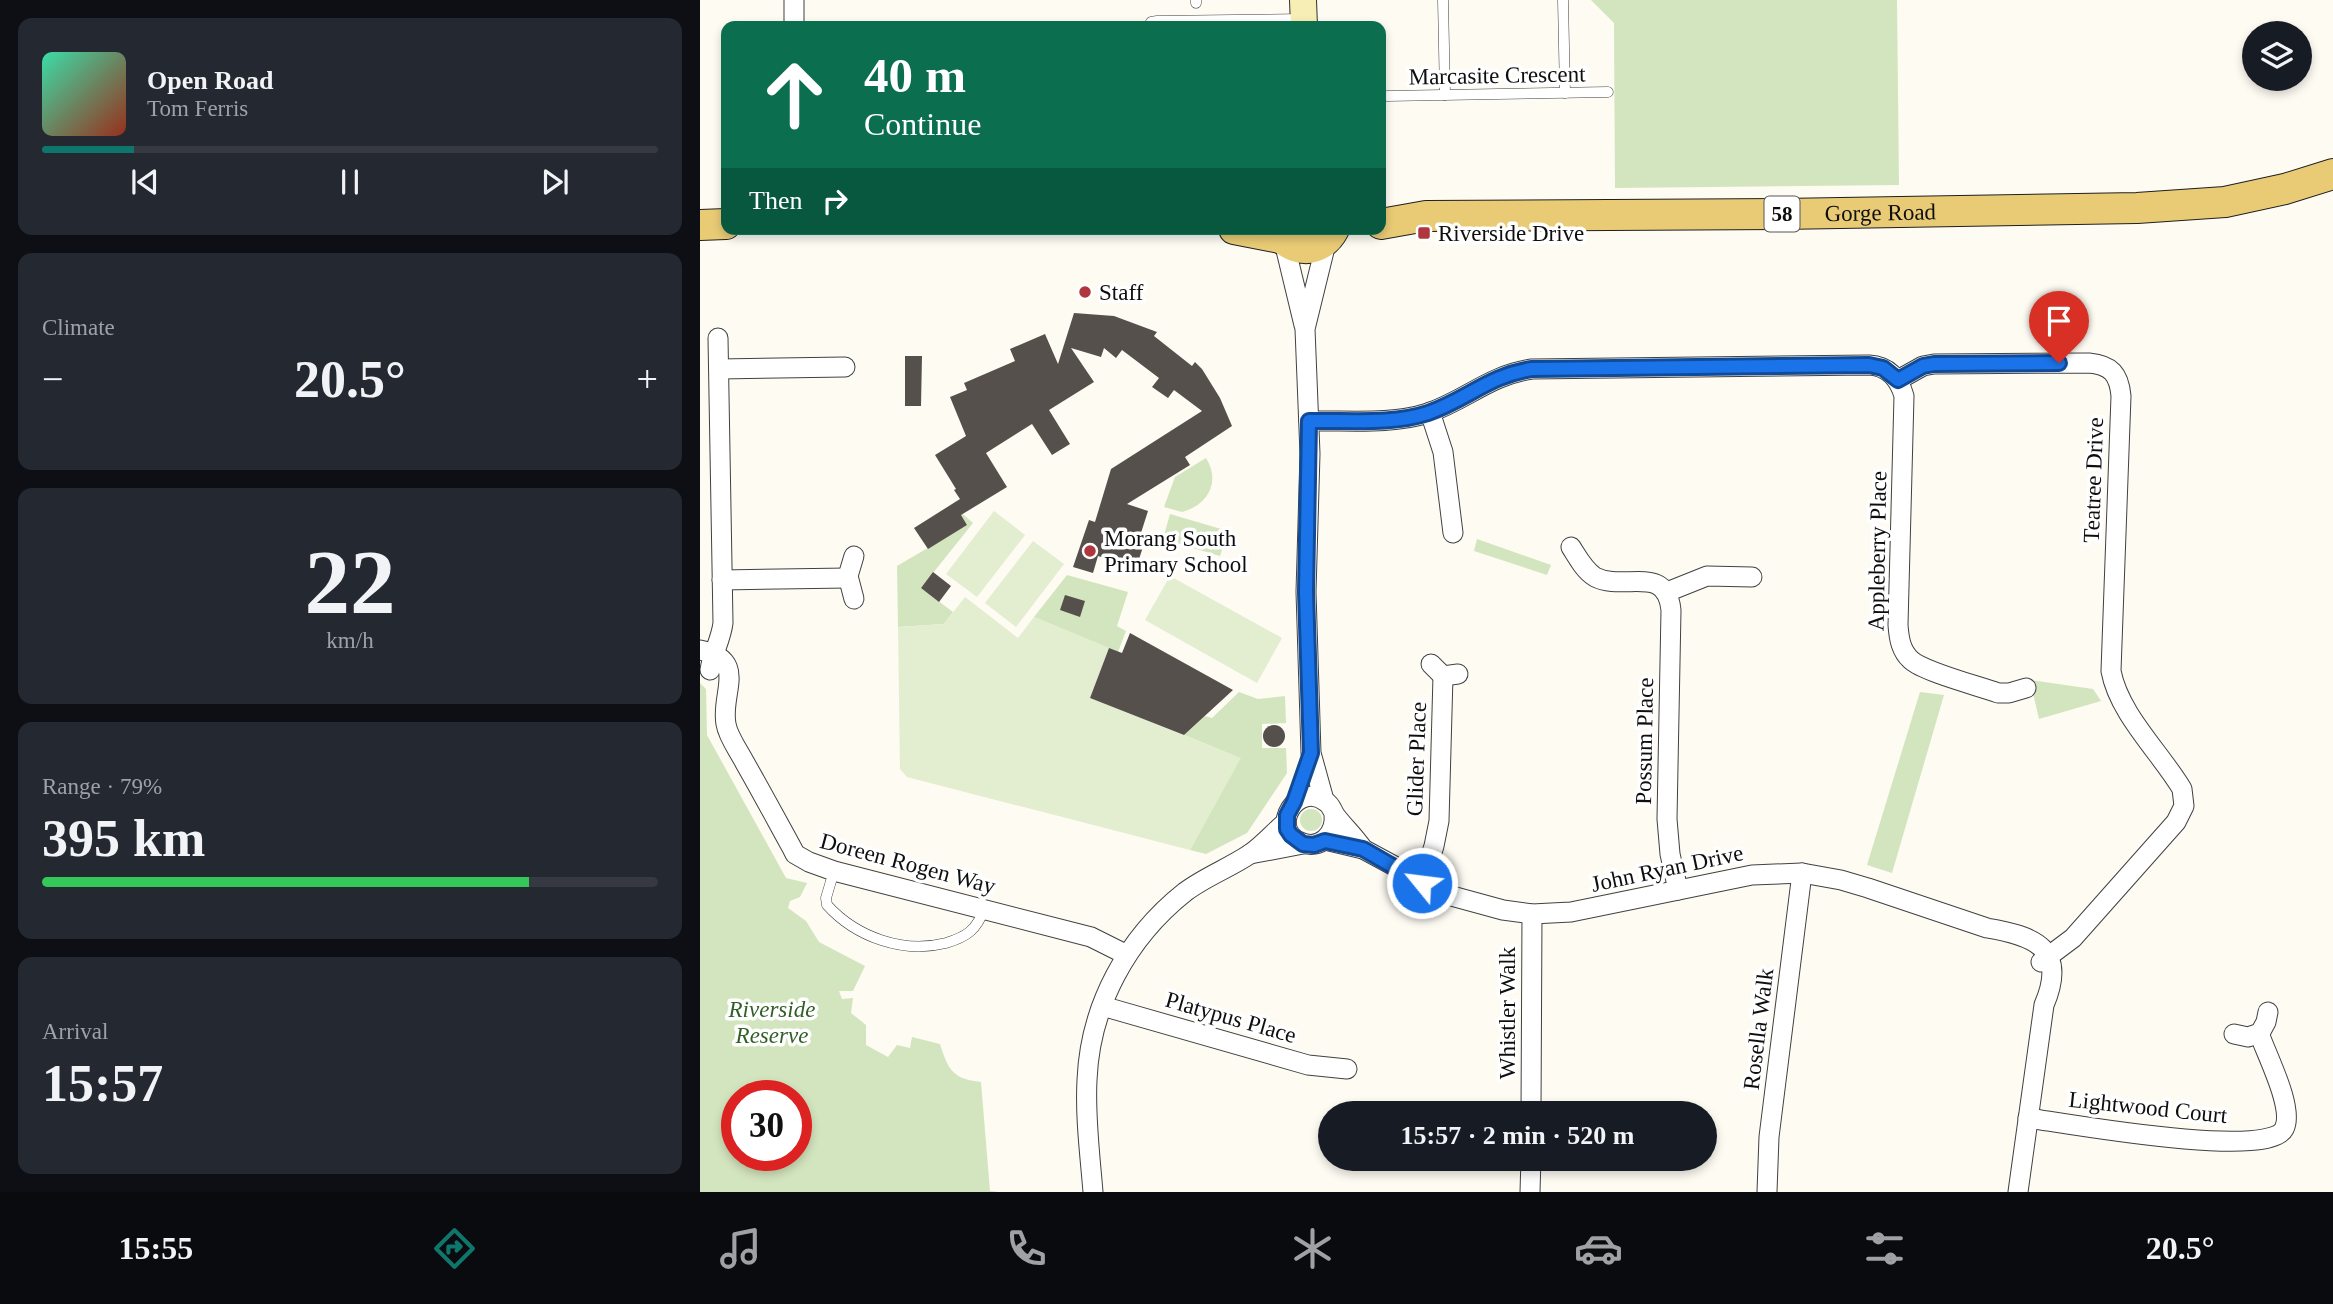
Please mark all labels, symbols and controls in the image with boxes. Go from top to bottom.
map controls [2242,21,2312,91]
button: layers [2242,21,2312,91]
text: 40 m [864,48,966,103]
icon: ahead [749,49,840,140]
street label: Marcasite Crescent [1408,61,1586,90]
text: Open Road [147,66,273,95]
text: Tom Ferris [147,96,248,121]
text: Continue [864,106,981,142]
icon: previous [126,163,164,201]
icon: pause [331,163,369,201]
icon: next [536,163,574,201]
icon: right [816,182,854,220]
text: Then [749,186,802,215]
road number: 58 [1764,196,1800,232]
street label: Gorge Road [1824,199,1937,226]
place label: Riverside Drive [1438,221,1584,246]
marker: Riverside Drive [1416,225,1432,241]
place label: Staff [1099,280,1144,305]
marker: Staff [1077,284,1093,300]
pin [2029,291,2089,363]
icon: arrive [2040,302,2078,340]
text: Climate [42,315,115,340]
text: 20.5° [294,351,406,408]
text: − [42,358,63,400]
text: + [637,358,658,400]
street label: Teatree Drive [2079,417,2108,543]
street label: Appleberry Place [1864,471,1891,631]
place label: Morang South Primary School [1104,526,1248,577]
text: 22 [305,532,396,633]
marker: Morang South Primary School [1082,543,1098,559]
text: km/h [326,628,374,653]
street label: Possum Place [1631,677,1658,805]
street label: Glider Place [1402,701,1431,817]
text: Range · 79% [42,774,162,799]
text: 395 km [42,810,205,867]
street label: Doreen Rogen Way [818,828,999,899]
street label: John Ryan Drive [1589,840,1745,897]
position arrow [1385,846,1459,920]
street label: Whistler Walk [1495,946,1520,1079]
street label: Rosella Walk [1739,966,1778,1091]
street label: Platypus Place [1163,987,1299,1048]
park label: Riverside Reserve [728,997,815,1048]
text: Arrival [42,1019,108,1044]
text: 15:57 [42,1055,163,1112]
speed limit sign: 30 [721,1080,812,1171]
street label: Lightwood Court [2068,1087,2229,1128]
text: 15:57 · 2 min · 520 m [1401,1121,1635,1150]
icon: directions [430,1224,479,1273]
icon: music [716,1224,765,1273]
icon: phone [1002,1224,1051,1273]
icon: climate [1288,1224,1337,1273]
icon: car [1574,1224,1623,1273]
icon: filters [1860,1224,1909,1273]
text: 15:55 [118,1230,193,1266]
text: 20.5° [2146,1230,2214,1266]

